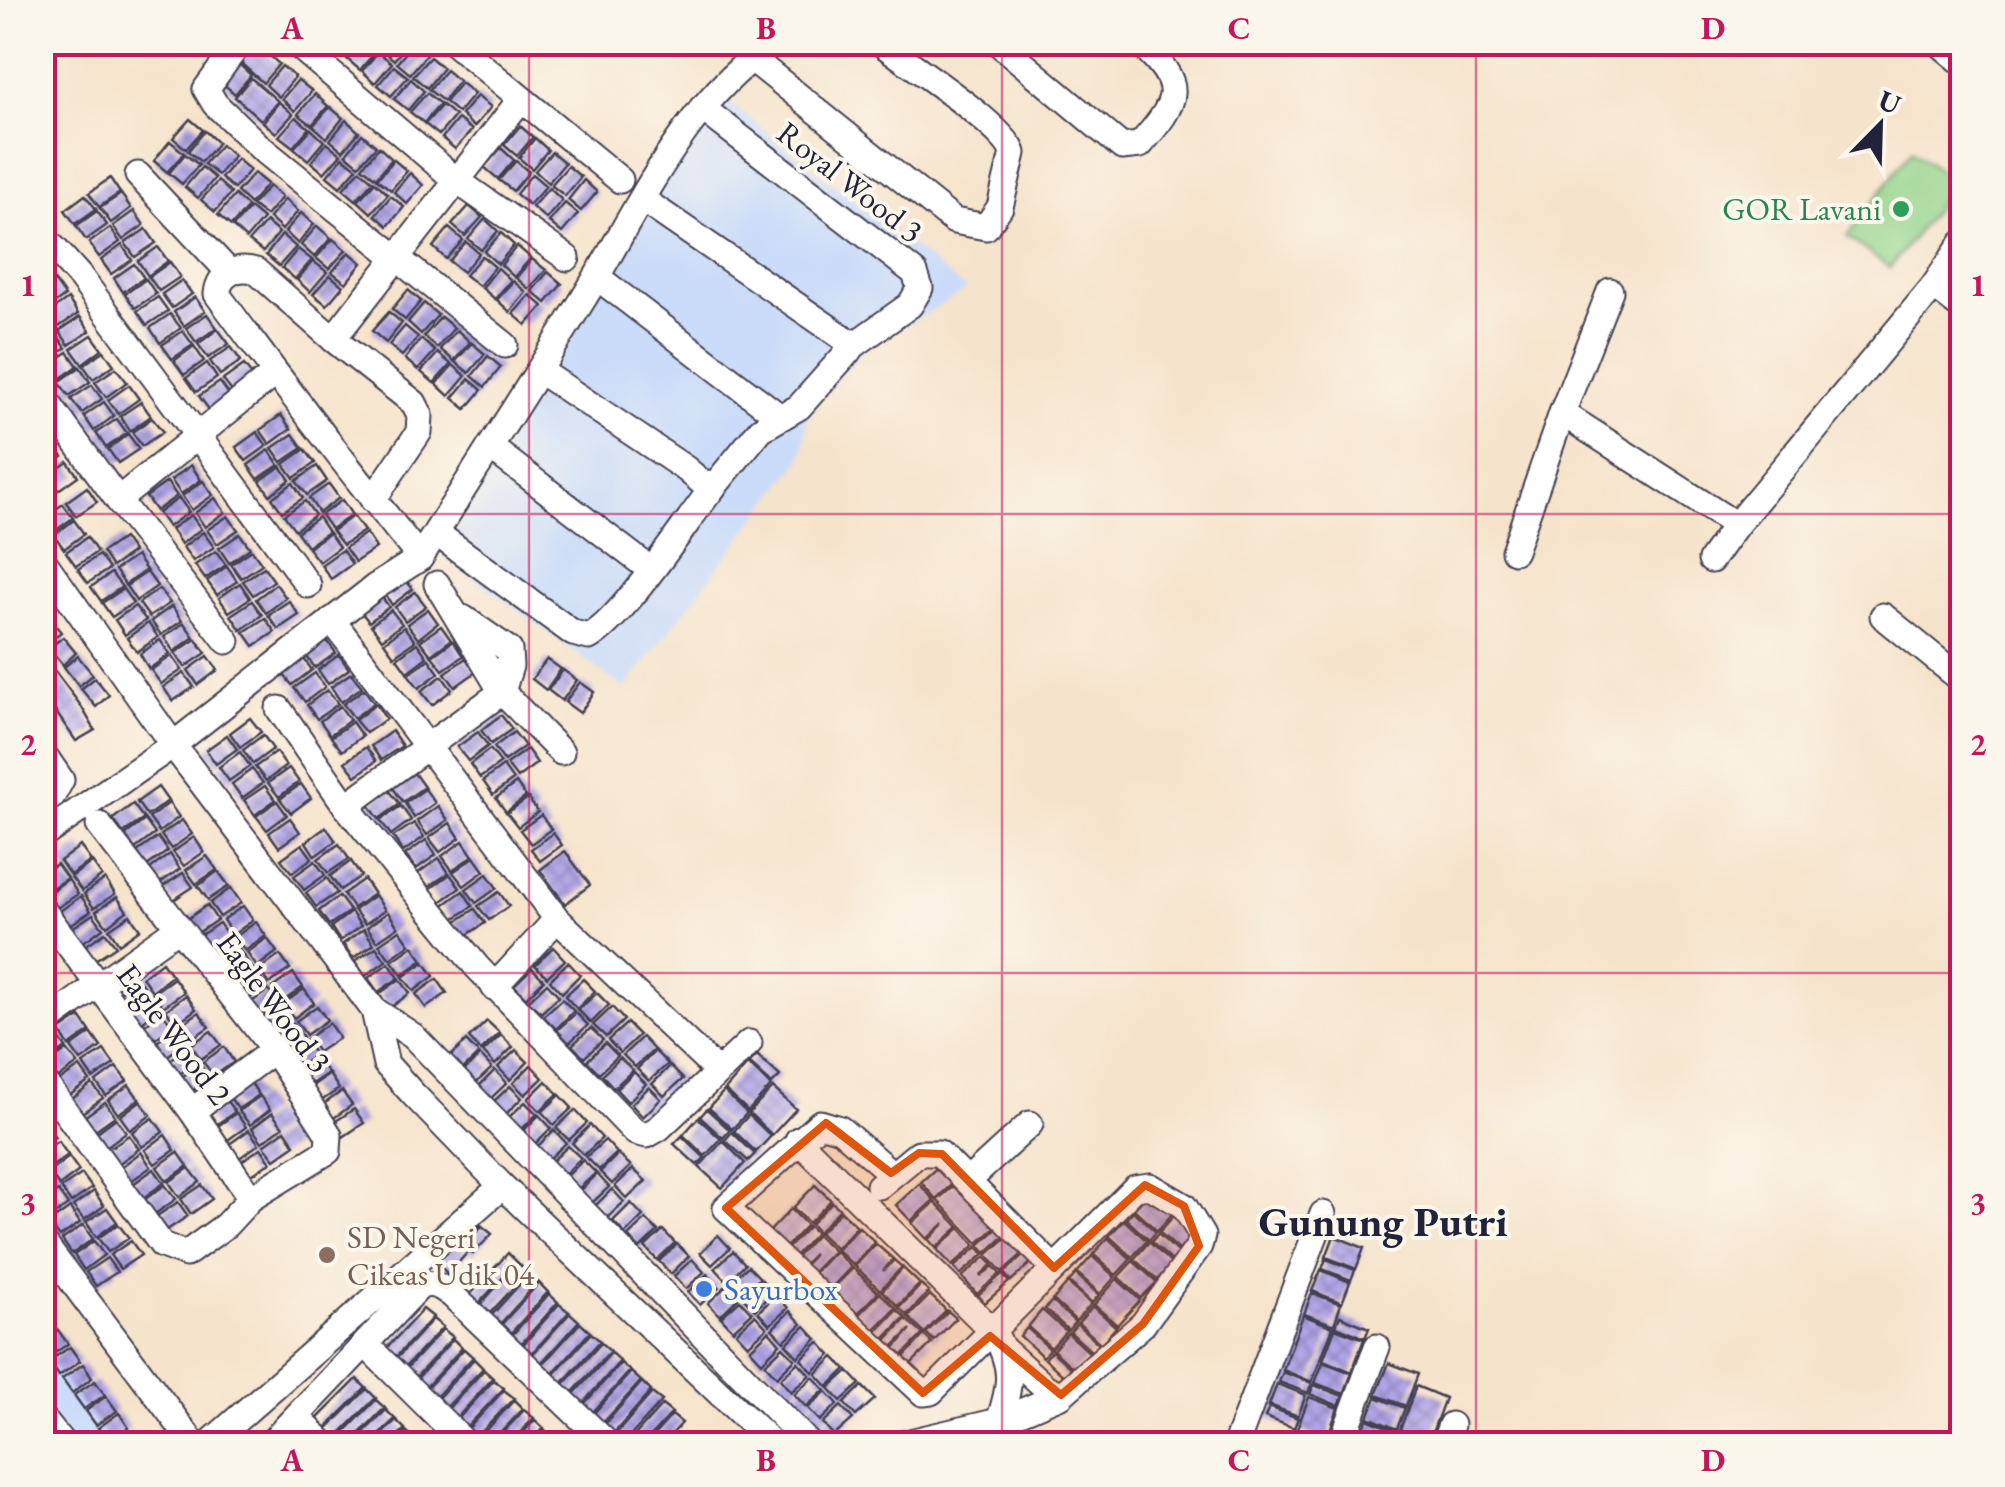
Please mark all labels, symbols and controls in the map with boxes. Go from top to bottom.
text: A [279,7,304,49]
text: B [756,7,776,49]
text: C [1228,7,1250,49]
text: D [1701,7,1725,49]
north arrow [1830,75,1930,175]
text: U [1873,81,1907,123]
street label: Royal Wood 3 [769,112,931,252]
place label: GOR Lavani [1722,188,1881,230]
marker: GOR Lavani [1890,198,1912,220]
text: 1 [20,264,36,306]
text: 1 [1970,264,1986,306]
text: 2 [20,723,37,765]
text: 2 [1970,723,1987,765]
street label: Eagle Wood 3 [207,923,341,1081]
street label: Eagle Wood 2 [107,955,241,1114]
text: 3 [20,1182,36,1224]
text: 3 [1970,1182,1986,1224]
district label: Gunung Putri [1258,1194,1508,1249]
place label: SD Negeri Cikeas Udik 04 [347,1216,535,1295]
marker: SD Negeri Cikeas Udik 04 [316,1244,338,1266]
place label: Sayurbox [724,1268,838,1310]
marker: Sayurbox [693,1278,715,1300]
text: A [279,1439,304,1481]
text: B [756,1439,776,1481]
text: C [1228,1439,1250,1481]
text: D [1701,1439,1725,1481]

